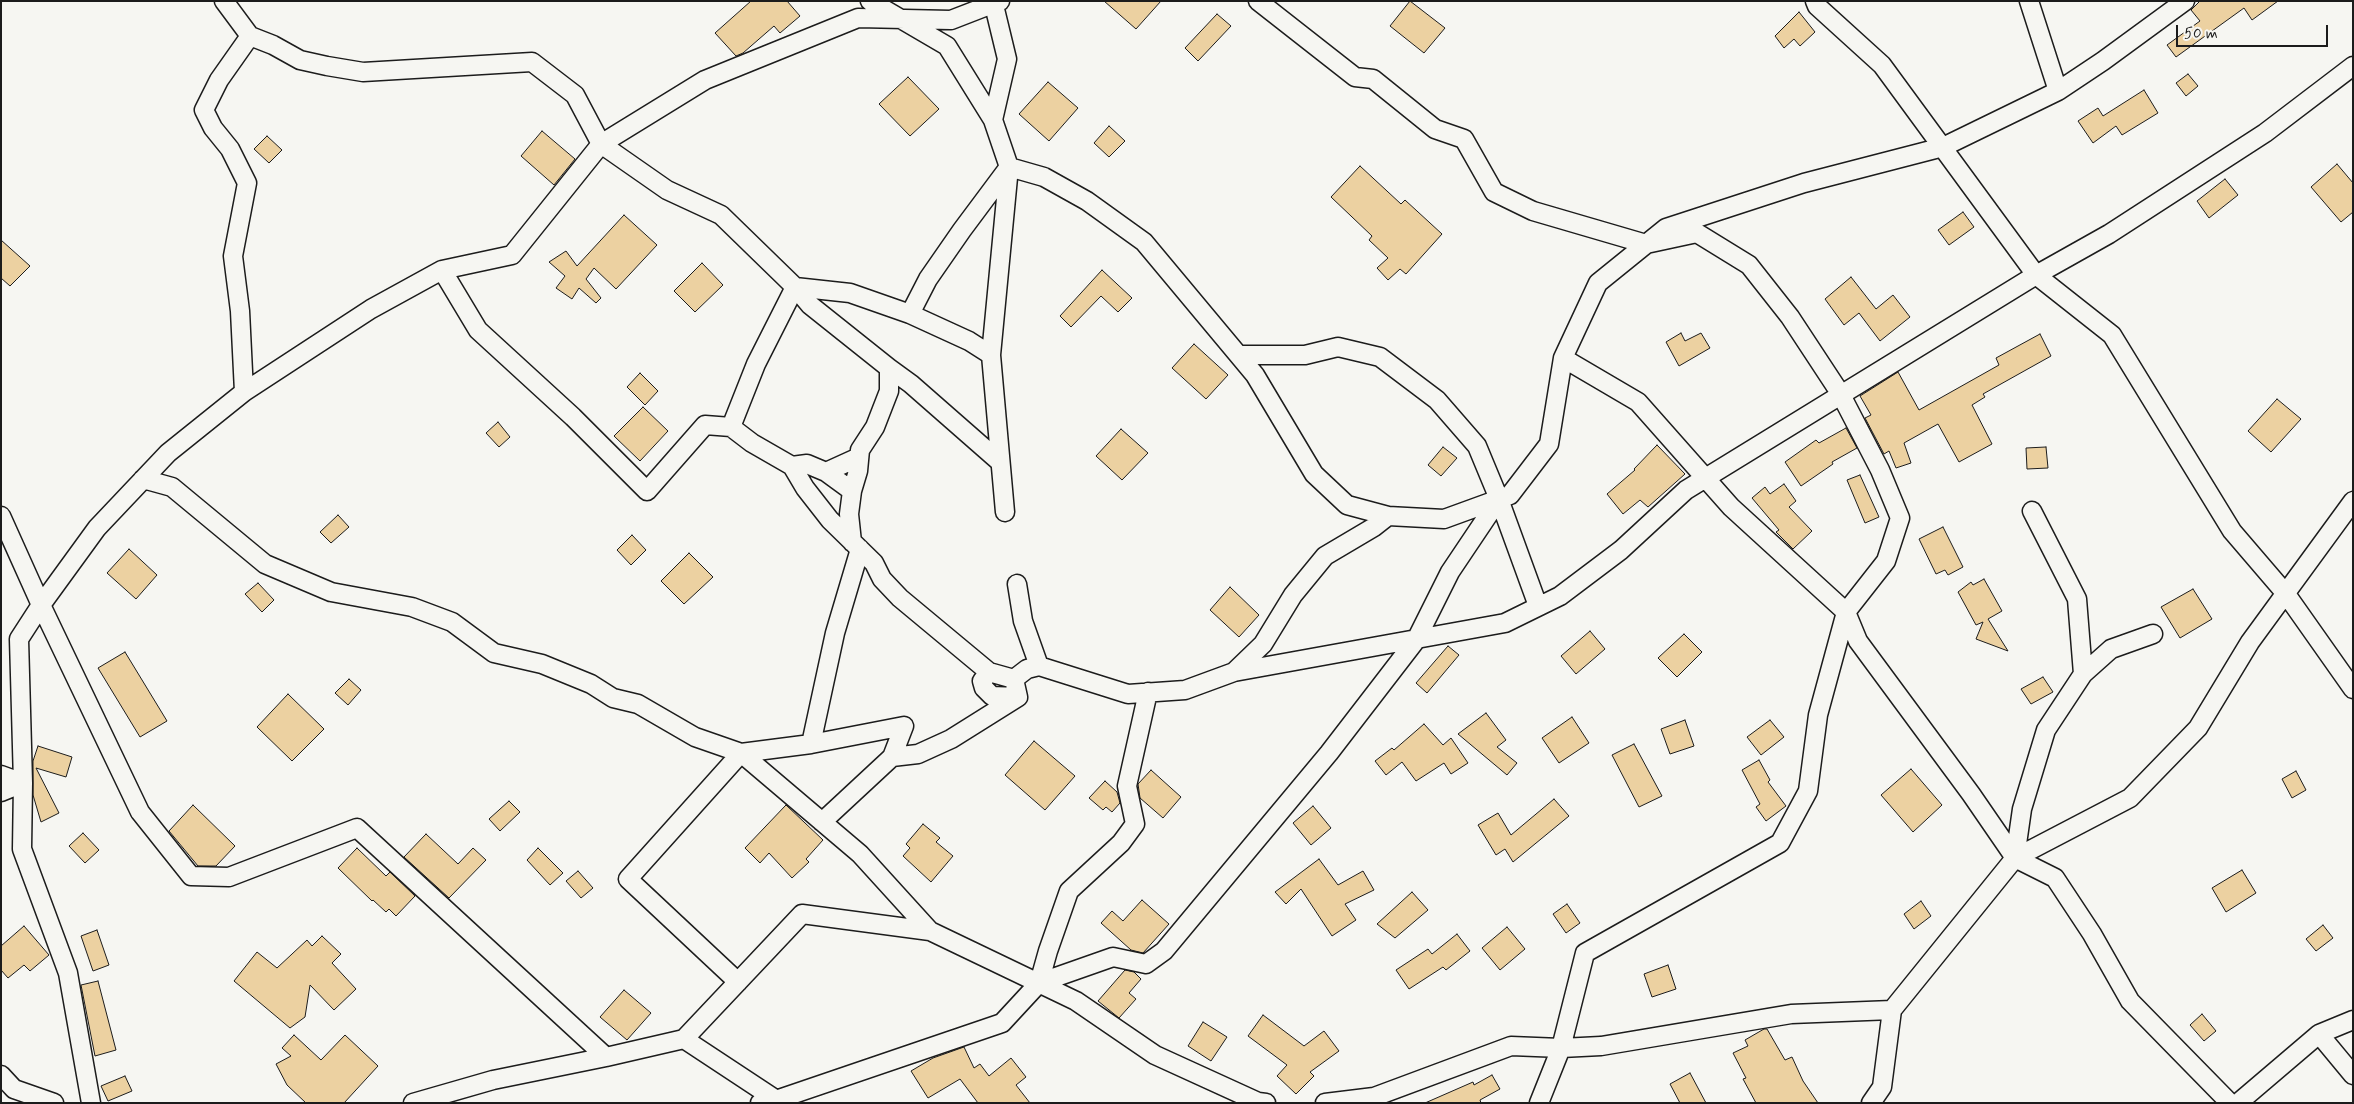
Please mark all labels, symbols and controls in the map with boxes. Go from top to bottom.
scale bar [2179,15,2332,47]
text: 50 m [2184,24,2218,44]

